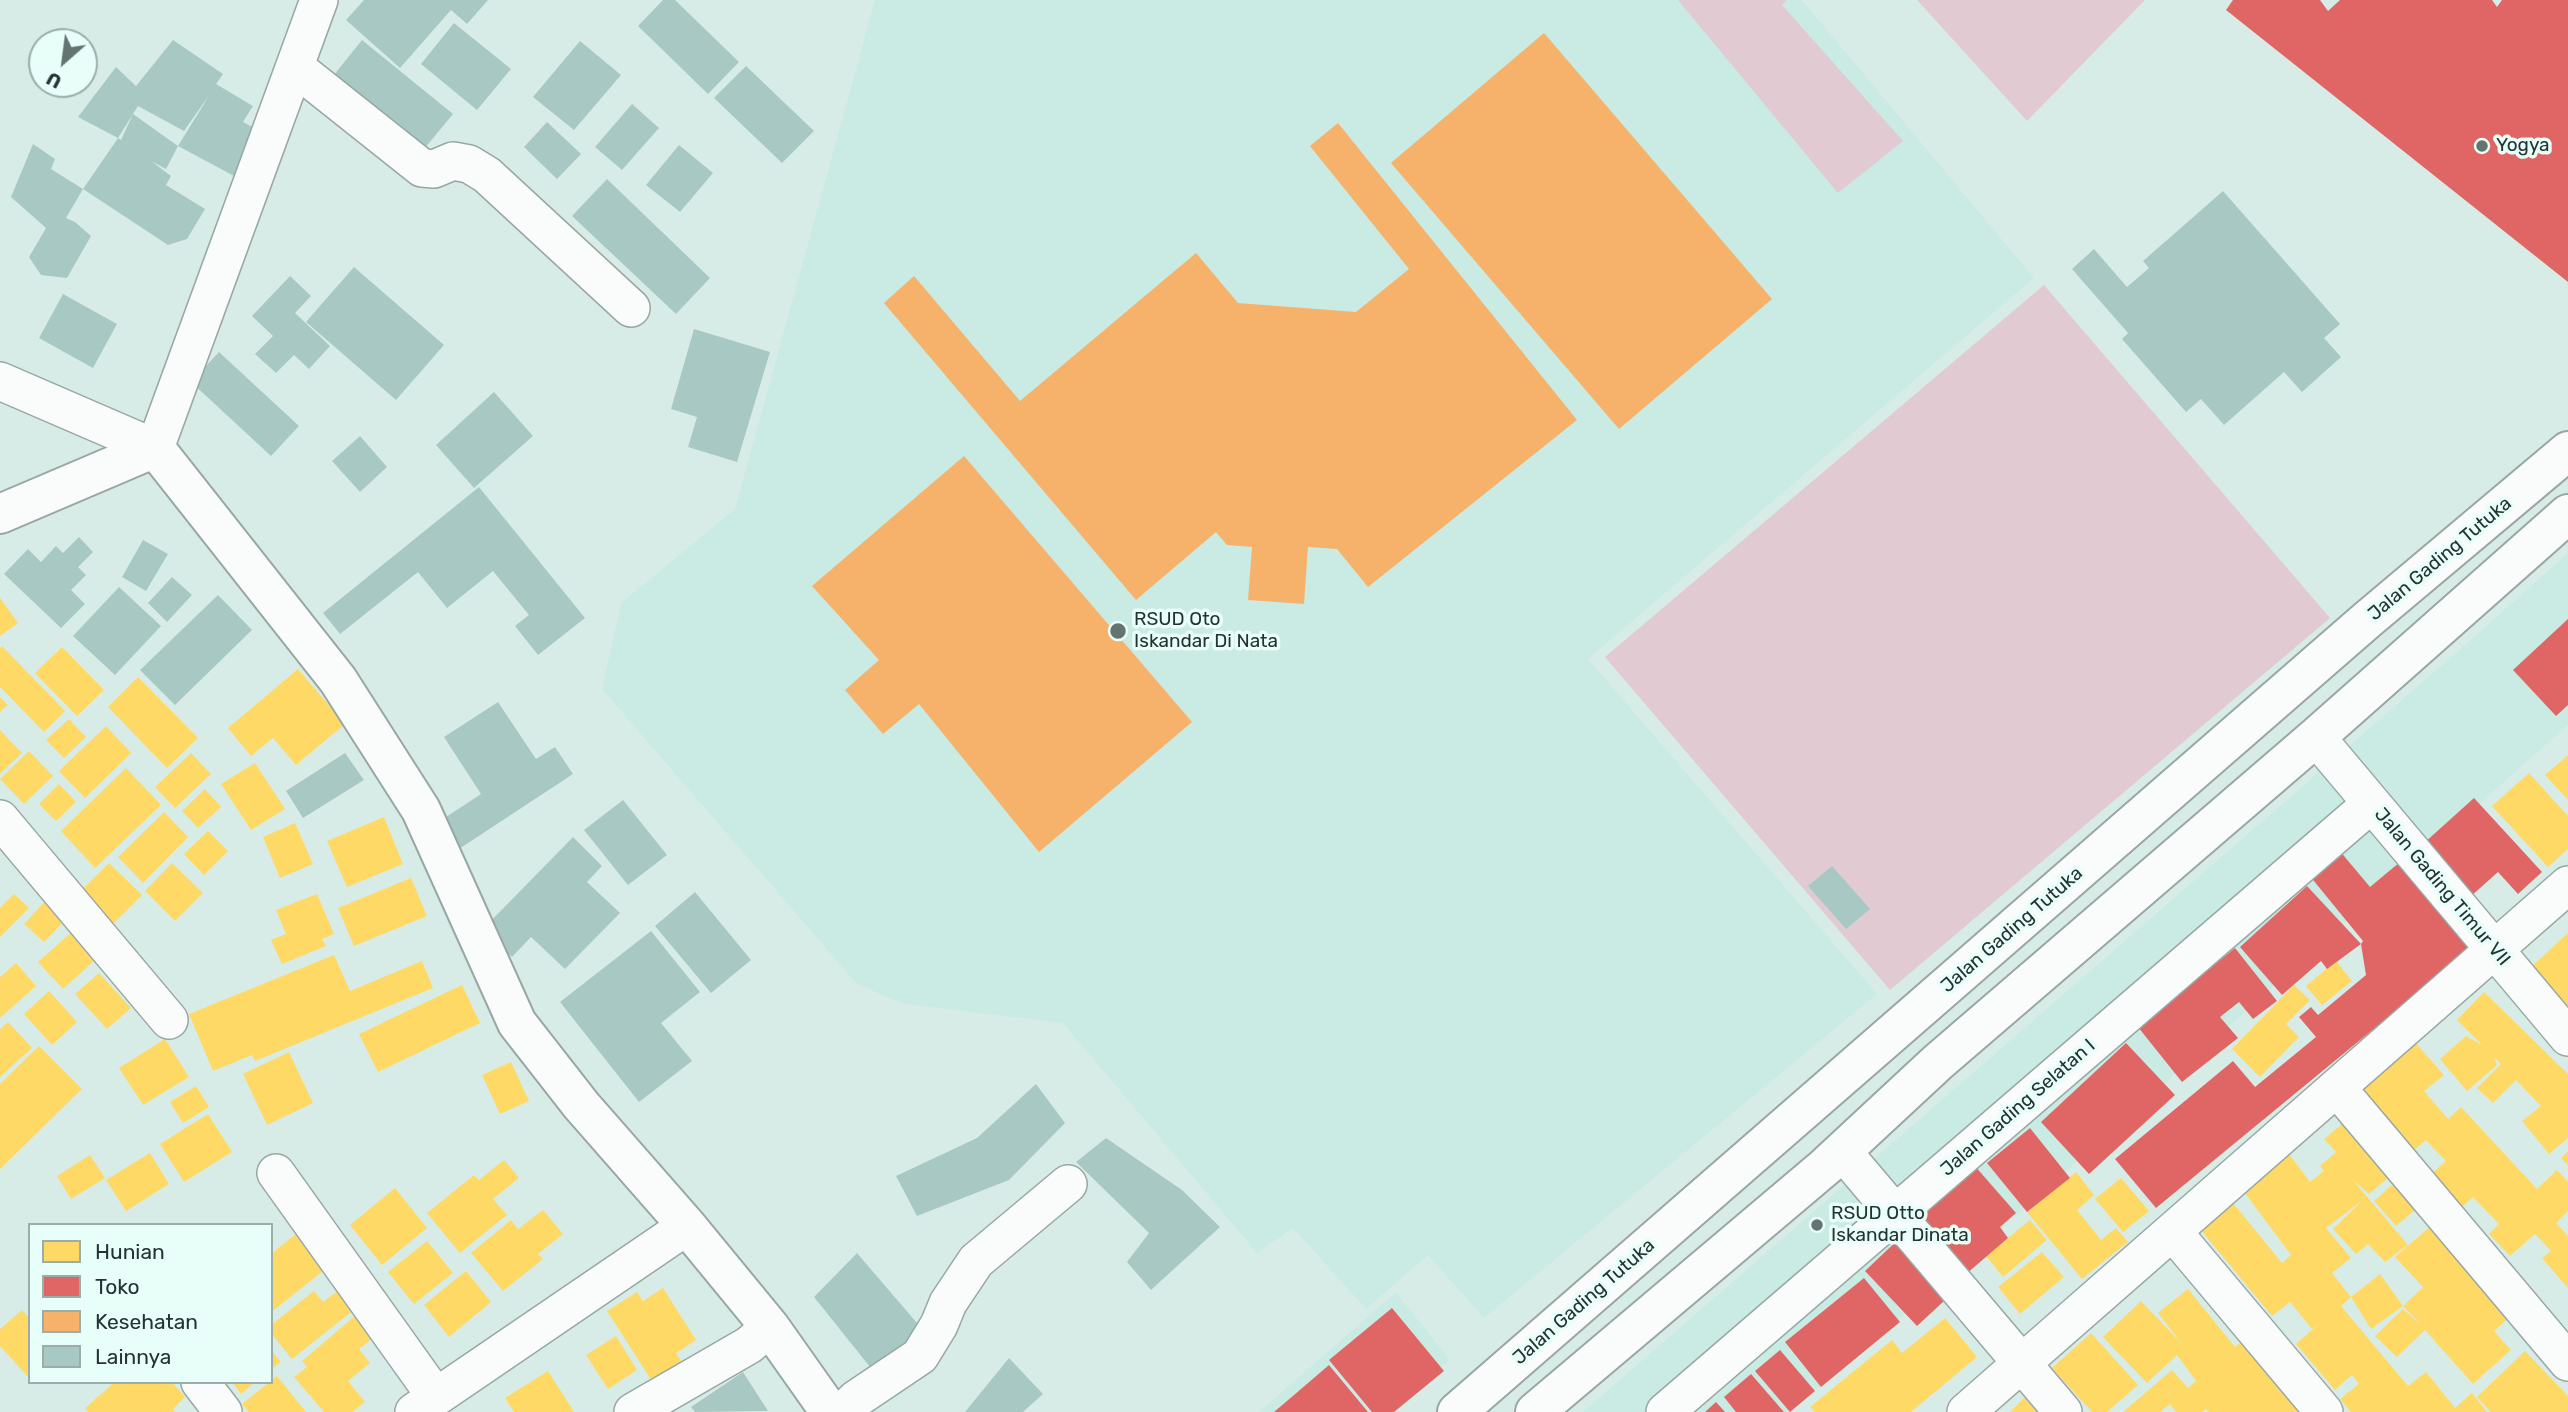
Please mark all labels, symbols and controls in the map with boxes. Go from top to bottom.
north arrow [28,28,98,98]
text: U [42,67,65,94]
place label: Yogya [2496,135,2550,157]
marker: Yogya [2474,138,2490,154]
street label: Jalan Gading Tutuka [2364,492,2516,626]
place label: RSUD Oto Iskandar Di Nata [1134,609,1278,653]
marker: RSUD Oto Iskandar Di Nata [1108,621,1128,641]
street label: Jalan Gading Timur VII [2369,803,2515,971]
street label: Jalan Gading Tutuka [1936,862,2088,998]
street label: Jalan Gading Selatan I [1936,1035,2100,1181]
place label: RSUD Otto Iskandar Dinata [1831,1203,1969,1247]
marker: RSUD Otto Iskandar Dinata [1809,1217,1825,1233]
legend [28,1223,273,1384]
street label: Jalan Gading Tutuka [1508,1234,1660,1370]
text: Hunian [95,1239,165,1264]
text: Toko [95,1274,140,1299]
text: Kesehatan [95,1309,198,1334]
text: Lainnya [95,1344,171,1369]

